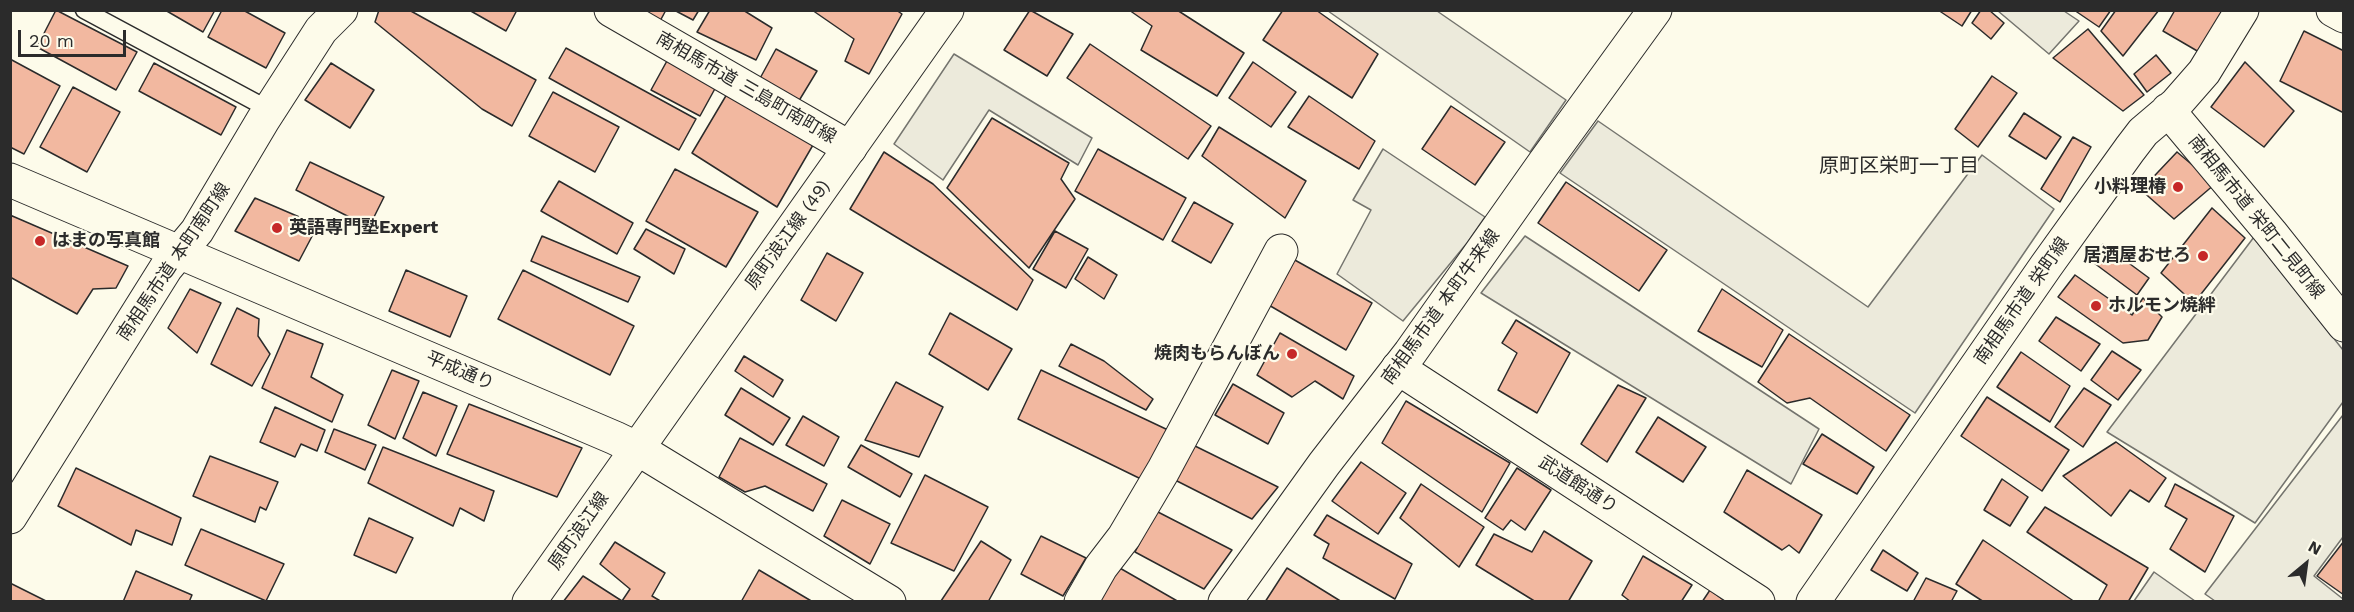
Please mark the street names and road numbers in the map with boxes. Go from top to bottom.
street label: 南相馬市道 三島町南町線 [652,28,840,148]
street label: 南相馬市道 栄町二見町線 [2183,131,2329,303]
street label: 原町浪江線 (49) [741,176,835,294]
street label: 南相馬市道 本町南町線 [113,179,235,345]
street label: 南相馬市道 本町牛来線 [1378,225,1504,389]
street label: 南相馬市道 栄町線 [1970,233,2074,369]
street label: 平成通り [423,347,497,395]
street label: 武道館通り [1534,451,1622,519]
street label: 原町浪江線 [544,488,614,574]

